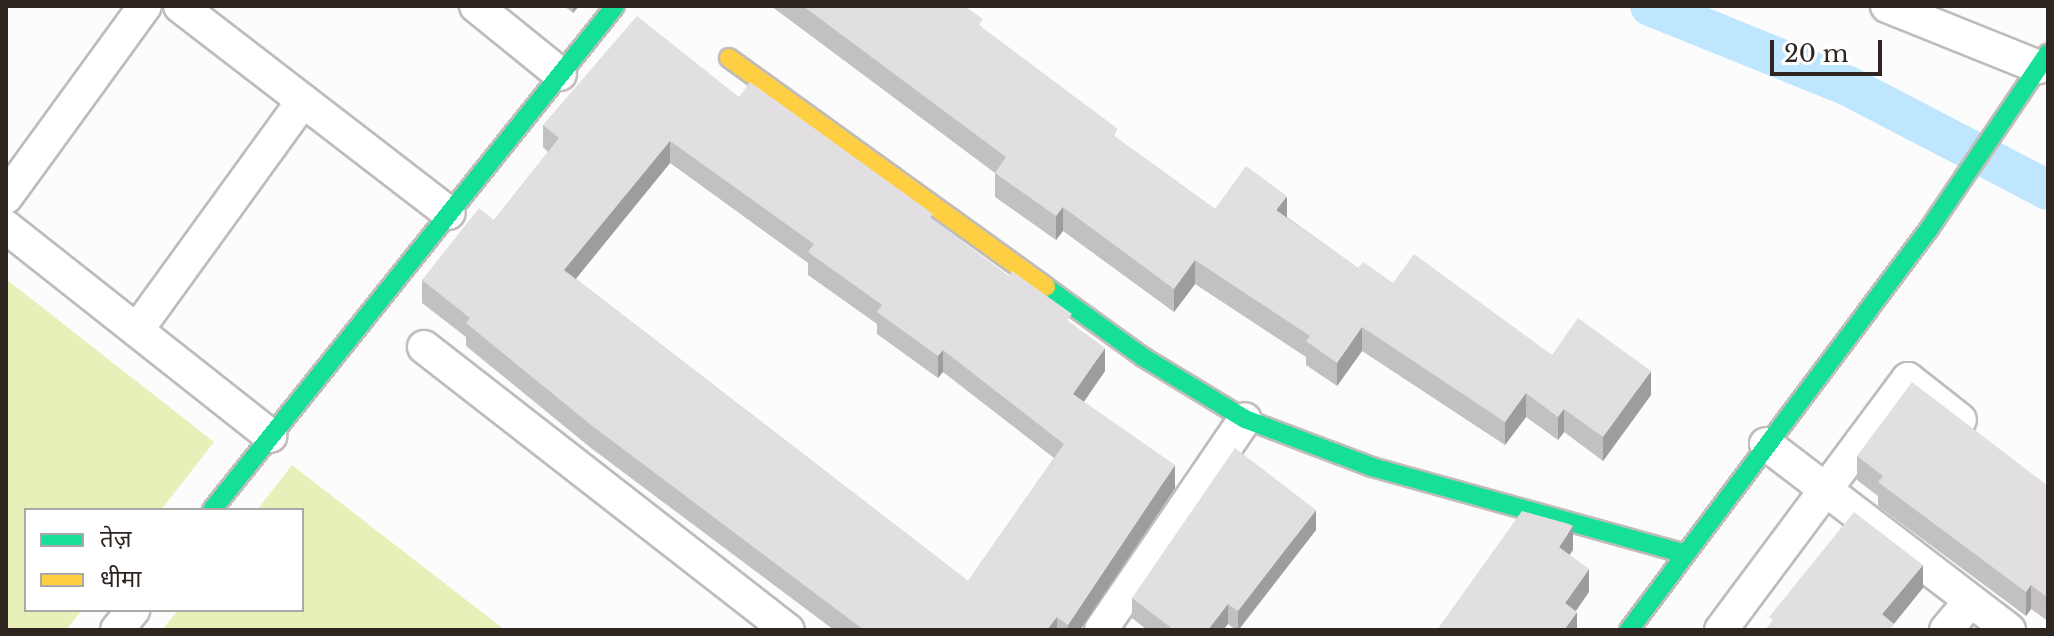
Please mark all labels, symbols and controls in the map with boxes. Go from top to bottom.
scale bar [1774,24,1886,74]
text: 20 m [1784,39,1849,68]
legend [24,508,304,612]
text: तेज़ [100,524,132,553]
text: धीमा [100,564,142,593]

